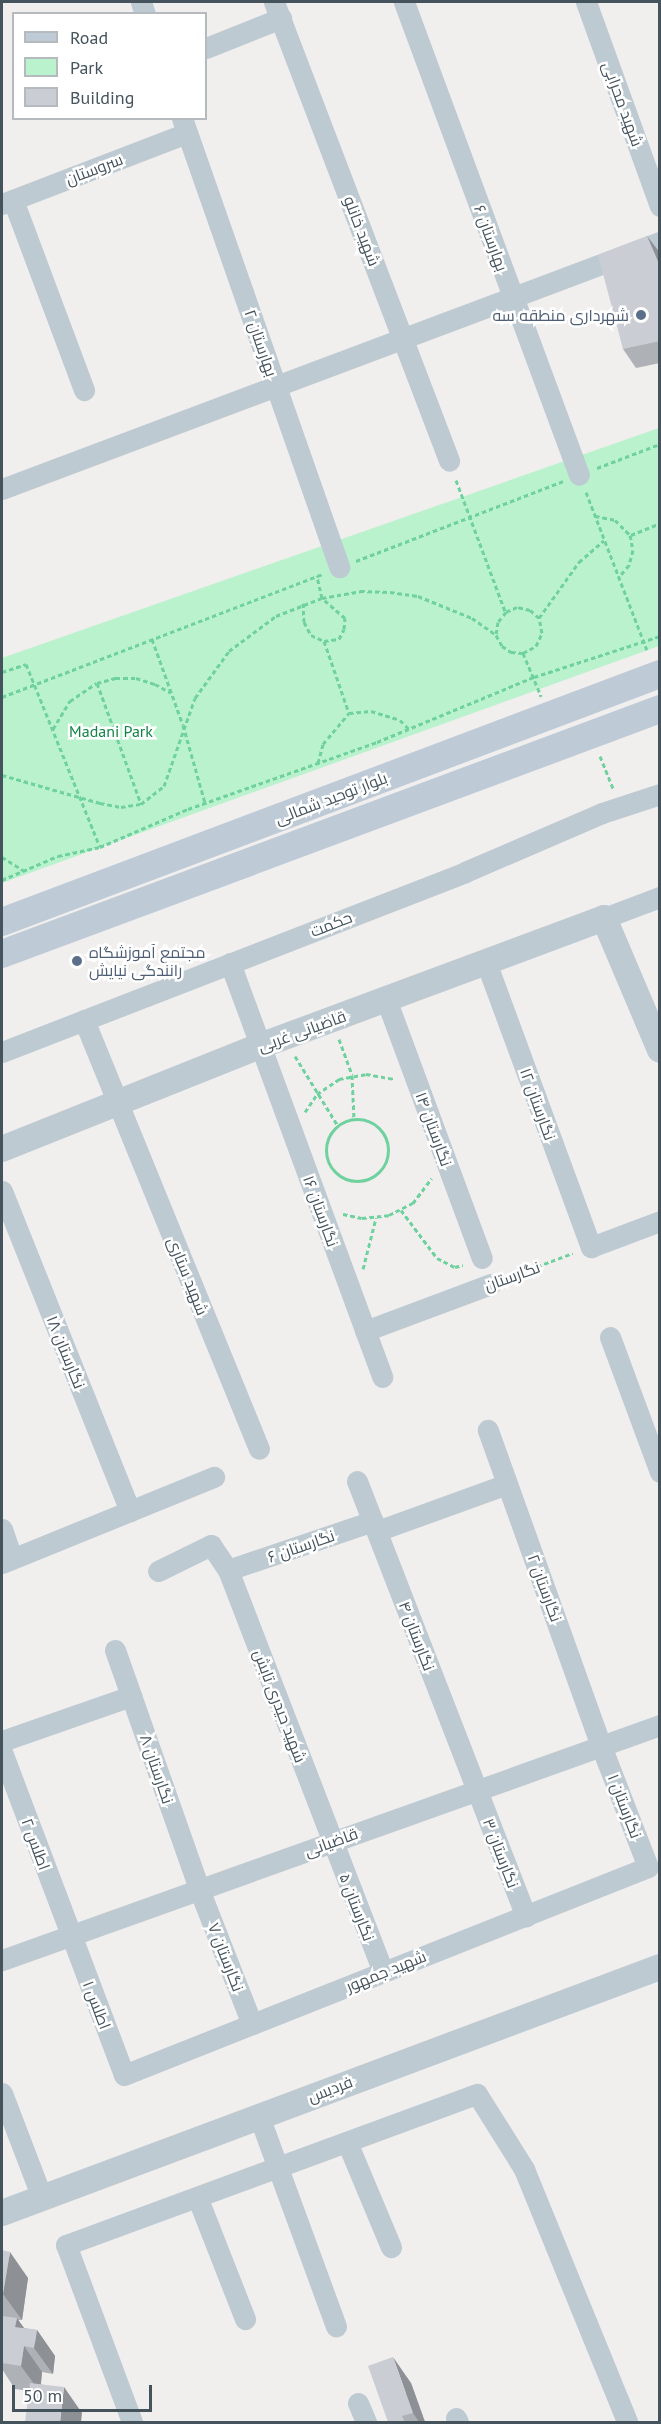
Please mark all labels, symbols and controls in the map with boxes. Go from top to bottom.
legend [12,12,207,120]
text: Road [70,26,108,49]
text: Park [70,56,103,79]
street label: شهید محرابی [599,59,647,149]
text: Building [70,86,134,109]
street label: سروستان [63,149,125,189]
street label: شهید خانلو [340,193,384,269]
street label: بهارستان ۶ [470,202,512,274]
place label: شهرداری منطقه سه [492,305,629,325]
street label: بهارستان ۲ [241,307,281,379]
marker: شهرداری منطقه سه [634,308,648,322]
park label: Madani Park [69,721,153,741]
street label: بلوار توحید شمالی [272,768,390,828]
street label: حکمت [307,907,355,941]
place label: مجتمع آموزشگاه رانندگی نیایش [89,942,205,980]
marker: مجتمع آموزشگاه رانندگی نیایش [70,954,84,968]
street label: قاضیانی غربی [255,1006,349,1056]
street label: نگارستان ۱۲ [516,1065,560,1143]
street label: نگارستان ۱۴ [412,1089,456,1169]
street label: نگارستان ۱۶ [299,1173,343,1249]
street label: شهید ستاری [164,1234,212,1318]
street label: نگارستان [482,1257,542,1295]
street label: نگارستان ۱۸ [43,1313,89,1391]
street label: نگارستان ۶ [265,1526,337,1566]
street label: نگارستان ۲ [524,1552,566,1624]
street label: نگارستان ۴ [395,1599,439,1673]
street label: شهید حیدری تابش [250,1647,310,1765]
street label: نگارستان ۸ [136,1732,178,1806]
street label: نگارستان ۱ [604,1771,646,1841]
street label: اطلس ۲ [18,1815,54,1873]
street label: نگارستان ۳ [479,1816,523,1890]
street label: قاضیانی [302,1824,360,1860]
street label: نگارستان ۵ [335,1870,379,1944]
street label: نگارستان ۷ [204,1920,248,1994]
street label: شهید جمهور [343,1946,429,1996]
street label: اطلس ۱ [79,1978,115,2032]
street label: فردیس [305,2072,355,2106]
scale bar [15,2373,154,2411]
text: 50 m [23,2384,62,2407]

